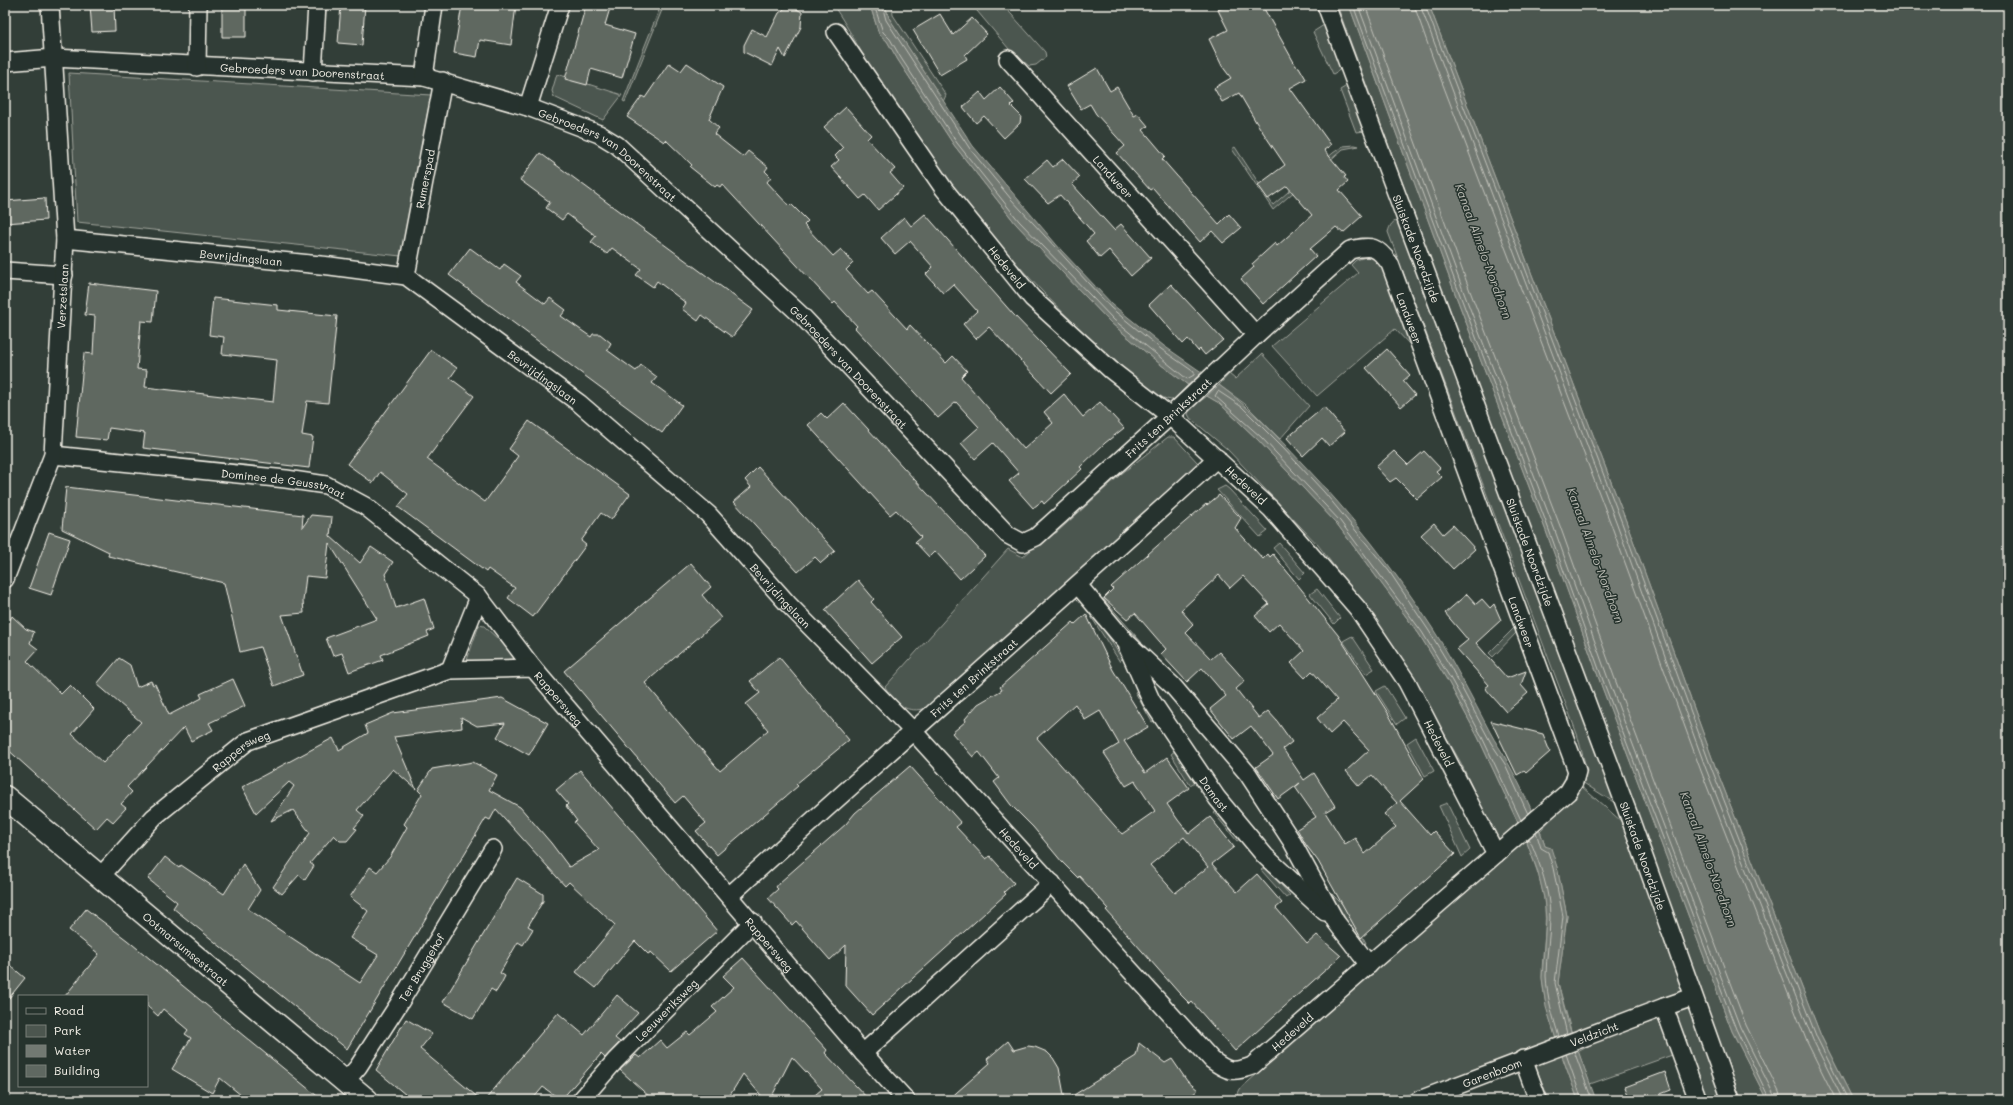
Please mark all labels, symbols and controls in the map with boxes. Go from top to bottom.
street label: Gebroeders van Doorenstraat [220,59,385,82]
street label: Gebroeders van Doorenstraat [536,104,681,205]
street label: Rumerspad [411,148,437,210]
street label: Landweer [1090,152,1137,201]
water label: Kanaal Almelo-Nordhorn [1452,181,1516,321]
street label: Sluiskade Noordzijde [1390,192,1444,305]
street label: Hedeveld [985,243,1029,291]
street label: Bevrijdingslaan [199,245,283,269]
street label: Verzetslaan [53,263,71,329]
street label: Landweer [1394,290,1426,345]
street label: Gebroeders van Doorenstraat [787,301,911,432]
street label: Bevrijdingslaan [505,346,581,407]
street label: Frits ten Brinkstraat [1122,374,1214,461]
street label: Hedeveld [1222,462,1270,508]
street label: Dominee de Geusstraat [221,465,349,502]
water label: Kanaal Almelo-Nordhorn [1564,485,1628,625]
street label: Sluiskade Noordzijde [1503,496,1558,608]
street label: Bevrijdingslaan [747,560,815,631]
street label: Landweer [1506,594,1538,649]
street label: Frits ten Brinkstraat [927,634,1020,720]
street label: Rappersweg [531,668,586,729]
street label: Hedeveld [1421,717,1457,769]
street label: Rappersweg [209,726,272,775]
street label: Damast [1197,773,1233,815]
water label: Kanaal Almelo-Nordhorn [1677,789,1741,929]
street label: Sluiskade Noordzijde [1617,799,1670,912]
street label: Hedeveld [996,824,1042,872]
street label: Ootmarsumsestraat [140,908,232,989]
street label: Rappersweg [742,914,797,975]
street label: Ter Bruggehof [395,930,448,1004]
street label: Leeuweriksweg [631,975,700,1044]
legend [18,995,148,1087]
text: Road [54,1002,84,1018]
street label: Hedeveld [1268,1009,1316,1054]
street label: Veldzicht [1567,1018,1620,1050]
text: Park [54,1022,81,1038]
text: Water [54,1042,91,1058]
street label: Garenboom [1460,1054,1524,1090]
text: Building [54,1062,100,1078]

